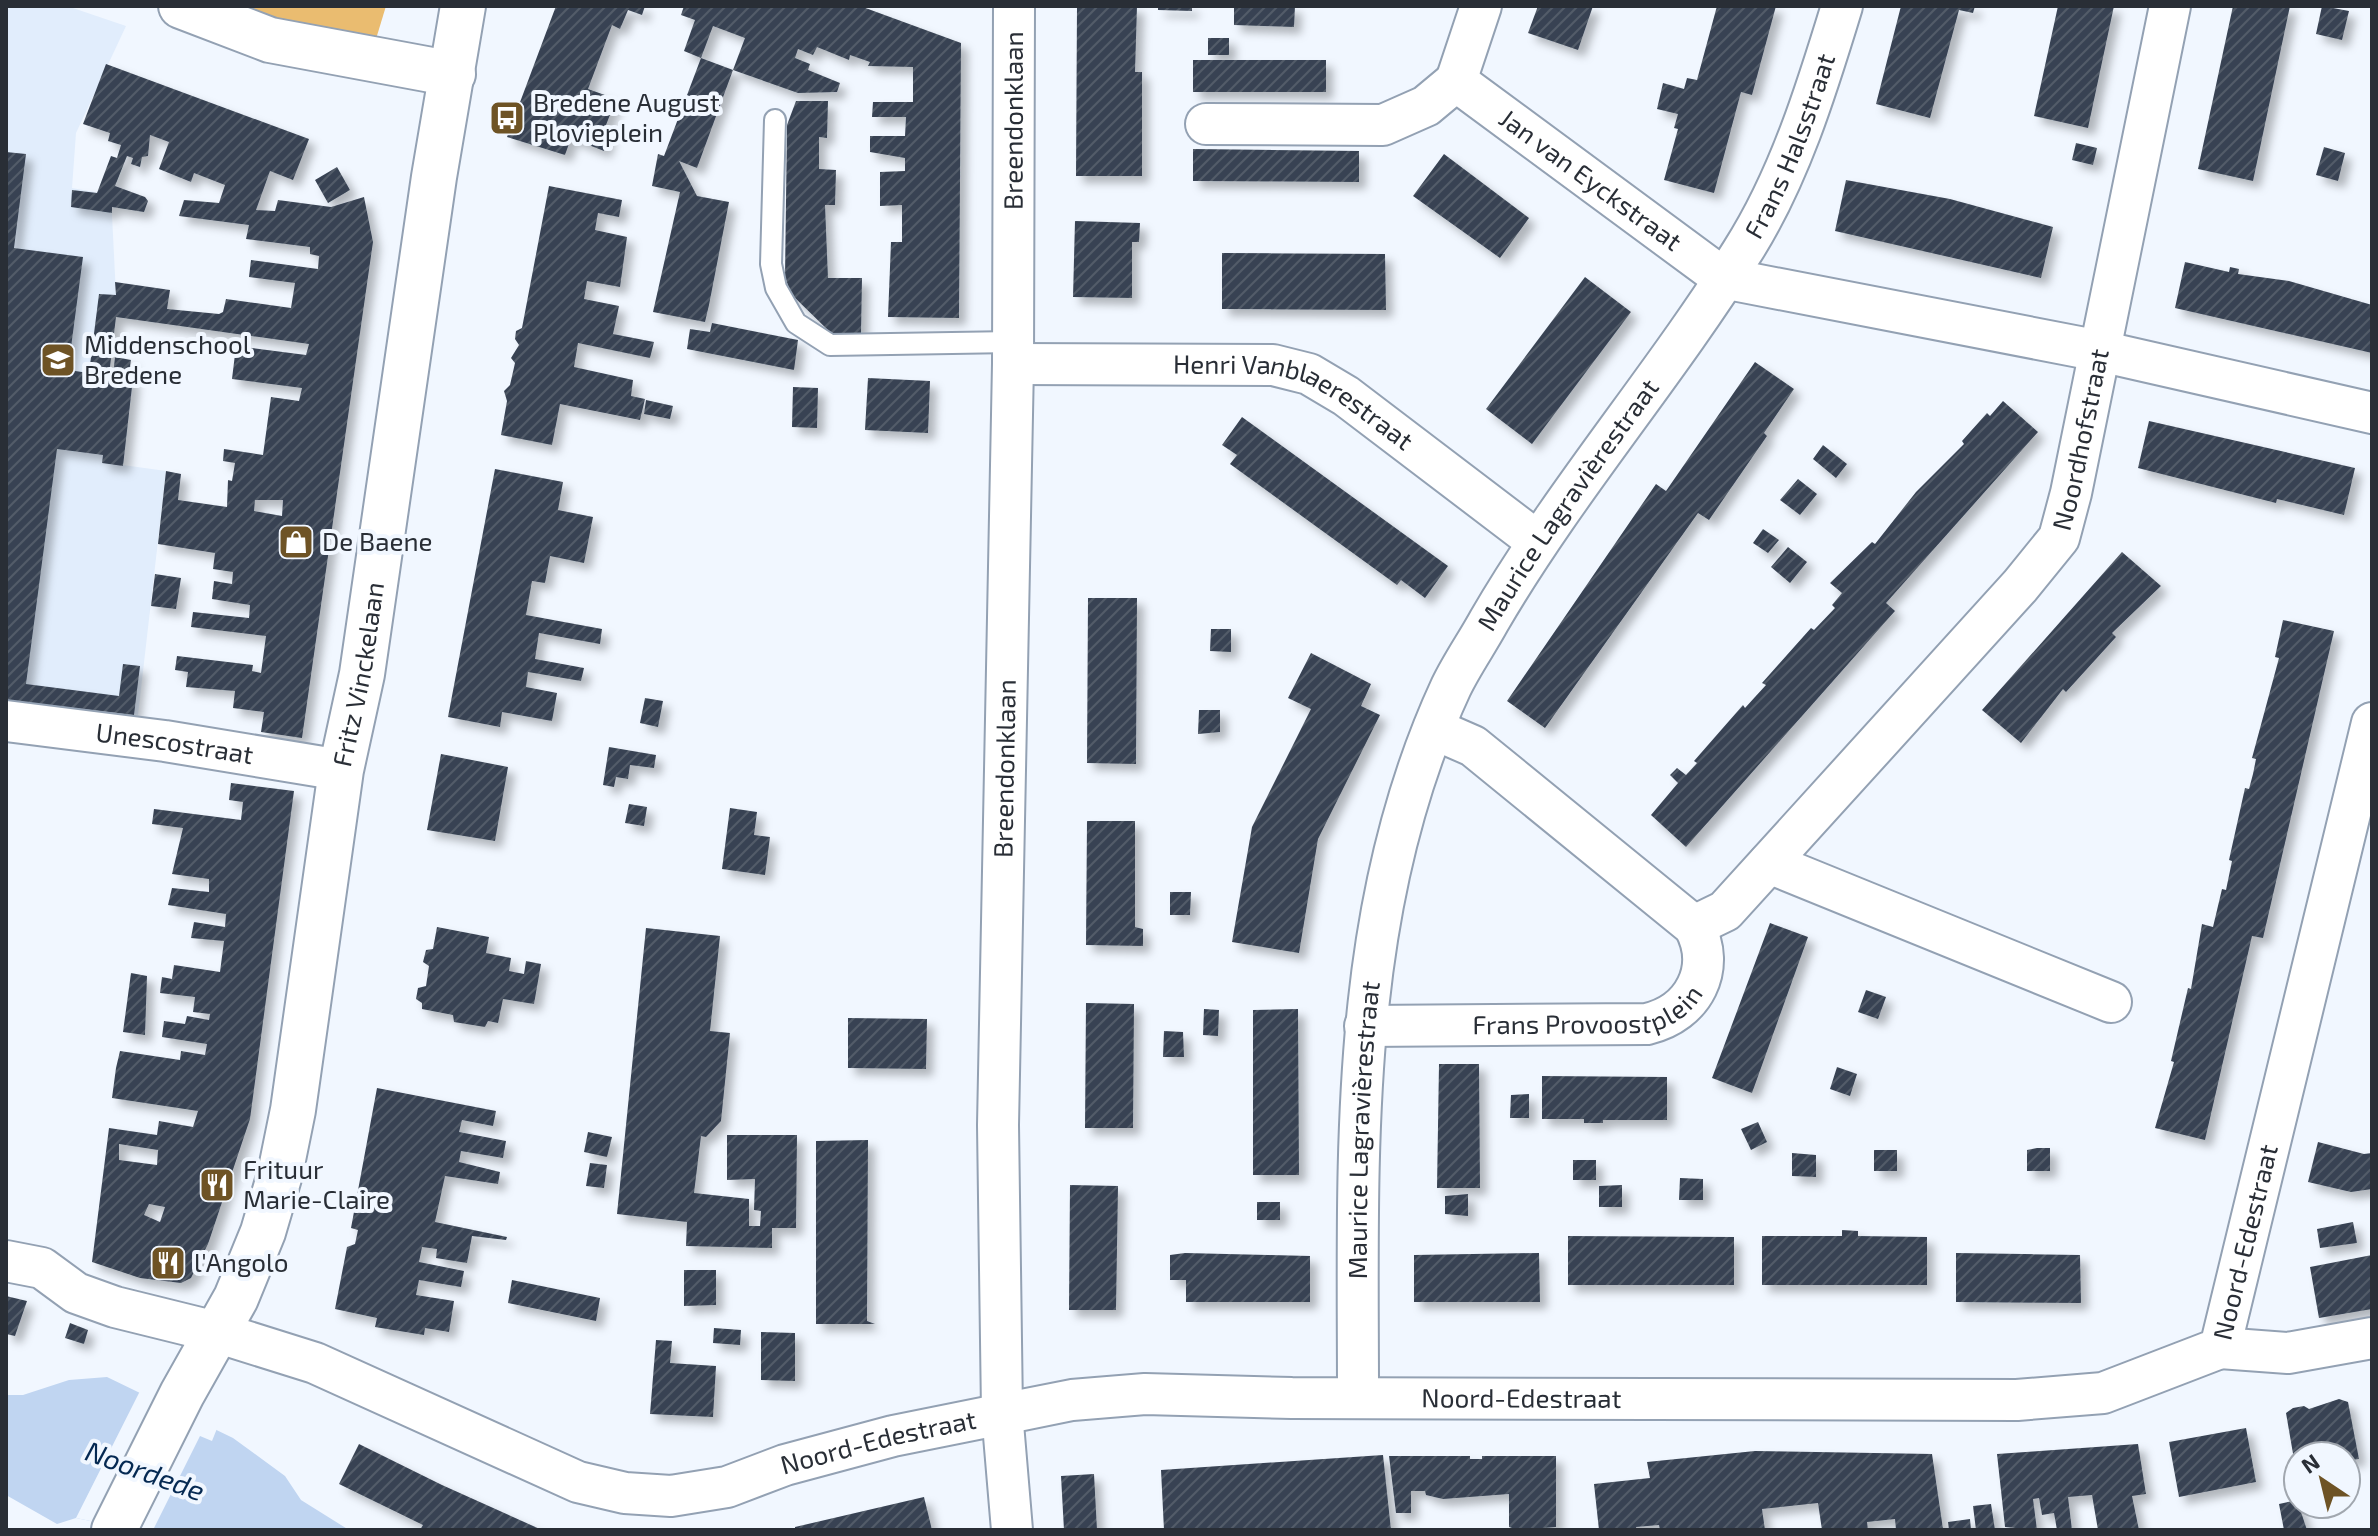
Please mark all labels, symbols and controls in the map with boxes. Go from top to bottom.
street label: Breendonklaan [996,31,1028,210]
street label: Frans Halsstraat [1737,49,1840,243]
place label: Bredene August Plovieplein [533,86,720,147]
bus stop icon: Bredene August Plovieplein [488,99,526,137]
street label: Jan van Eyckstraat [1494,102,1688,256]
place label: Middenschool Bredene [84,328,251,389]
school or university icon: Middenschool Bredene [39,341,77,379]
street label: Noordhofstraat [2045,346,2114,533]
street label: Henri Vanblaerestraat [1173,348,1420,456]
street label: Maurice Lagravièrestraat [1470,372,1664,636]
shop icon: De Baene [277,523,315,561]
place label: De Baene [322,525,432,556]
street label: Fritz Vinckelaan [325,580,389,769]
street label: Breendonklaan [986,679,1021,858]
street label: Unescostraat [94,715,256,769]
street label: Maurice Lagravièrestraat [1341,979,1385,1279]
street label: Frans Provoostplein [1472,979,1708,1039]
street label: Noord-Edestraat [2206,1141,2283,1343]
place label: Frituur Marie-Claire [243,1153,390,1214]
restaurant icon: Frituur Marie-Claire [198,1166,236,1204]
restaurant icon: l'Angolo [149,1244,187,1282]
place label: l'Angolo [194,1246,289,1277]
street label: Noord-Edestraat [1421,1381,1622,1413]
street label: Noord-Edestraat [777,1403,979,1480]
water label: Noordede [81,1433,210,1507]
north arrow [2282,1440,2362,1520]
text: N [2296,1448,2324,1478]

